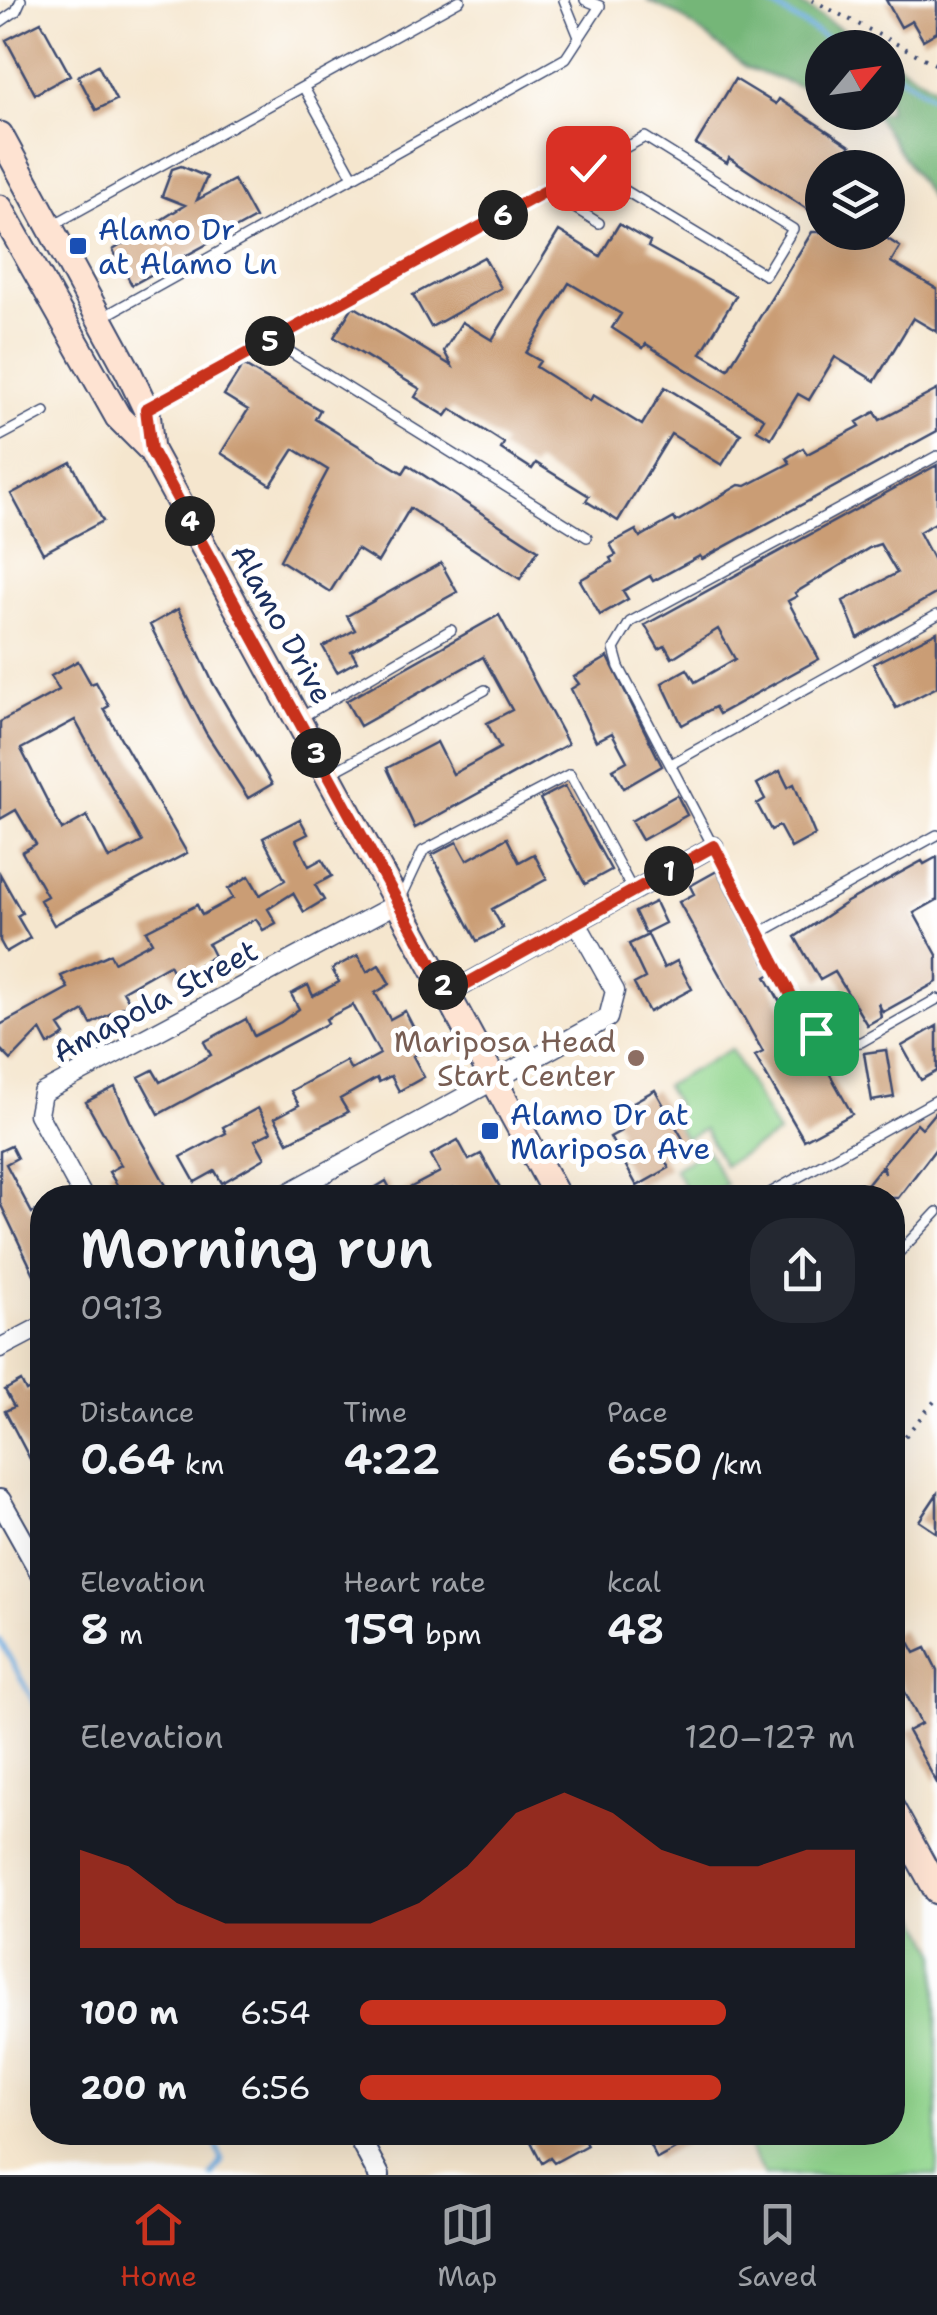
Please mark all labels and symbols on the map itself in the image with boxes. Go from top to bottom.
north arrow [805,30,905,130]
pin [546,126,631,211]
pin: 6 [478,190,528,240]
place label: Alamo Dr at Alamo Ln [98,209,277,284]
marker: Alamo Dr at Alamo Ln [67,235,89,257]
pin: 5 [245,316,295,366]
pin: 4 [165,496,215,546]
street label: Alamo Drive [221,537,343,711]
pin: 3 [291,728,341,778]
pin: 1 [644,846,694,896]
street label: Amapola Street [45,930,265,1072]
pin: 2 [418,960,468,1010]
pin [774,991,859,1076]
place label: Mariposa Head Start Center [394,1021,616,1096]
marker: Mariposa Head Start Center [625,1047,647,1069]
place label: Alamo Dr at Mariposa Ave [510,1094,710,1169]
marker: Alamo Dr at Mariposa Ave [479,1120,501,1142]

